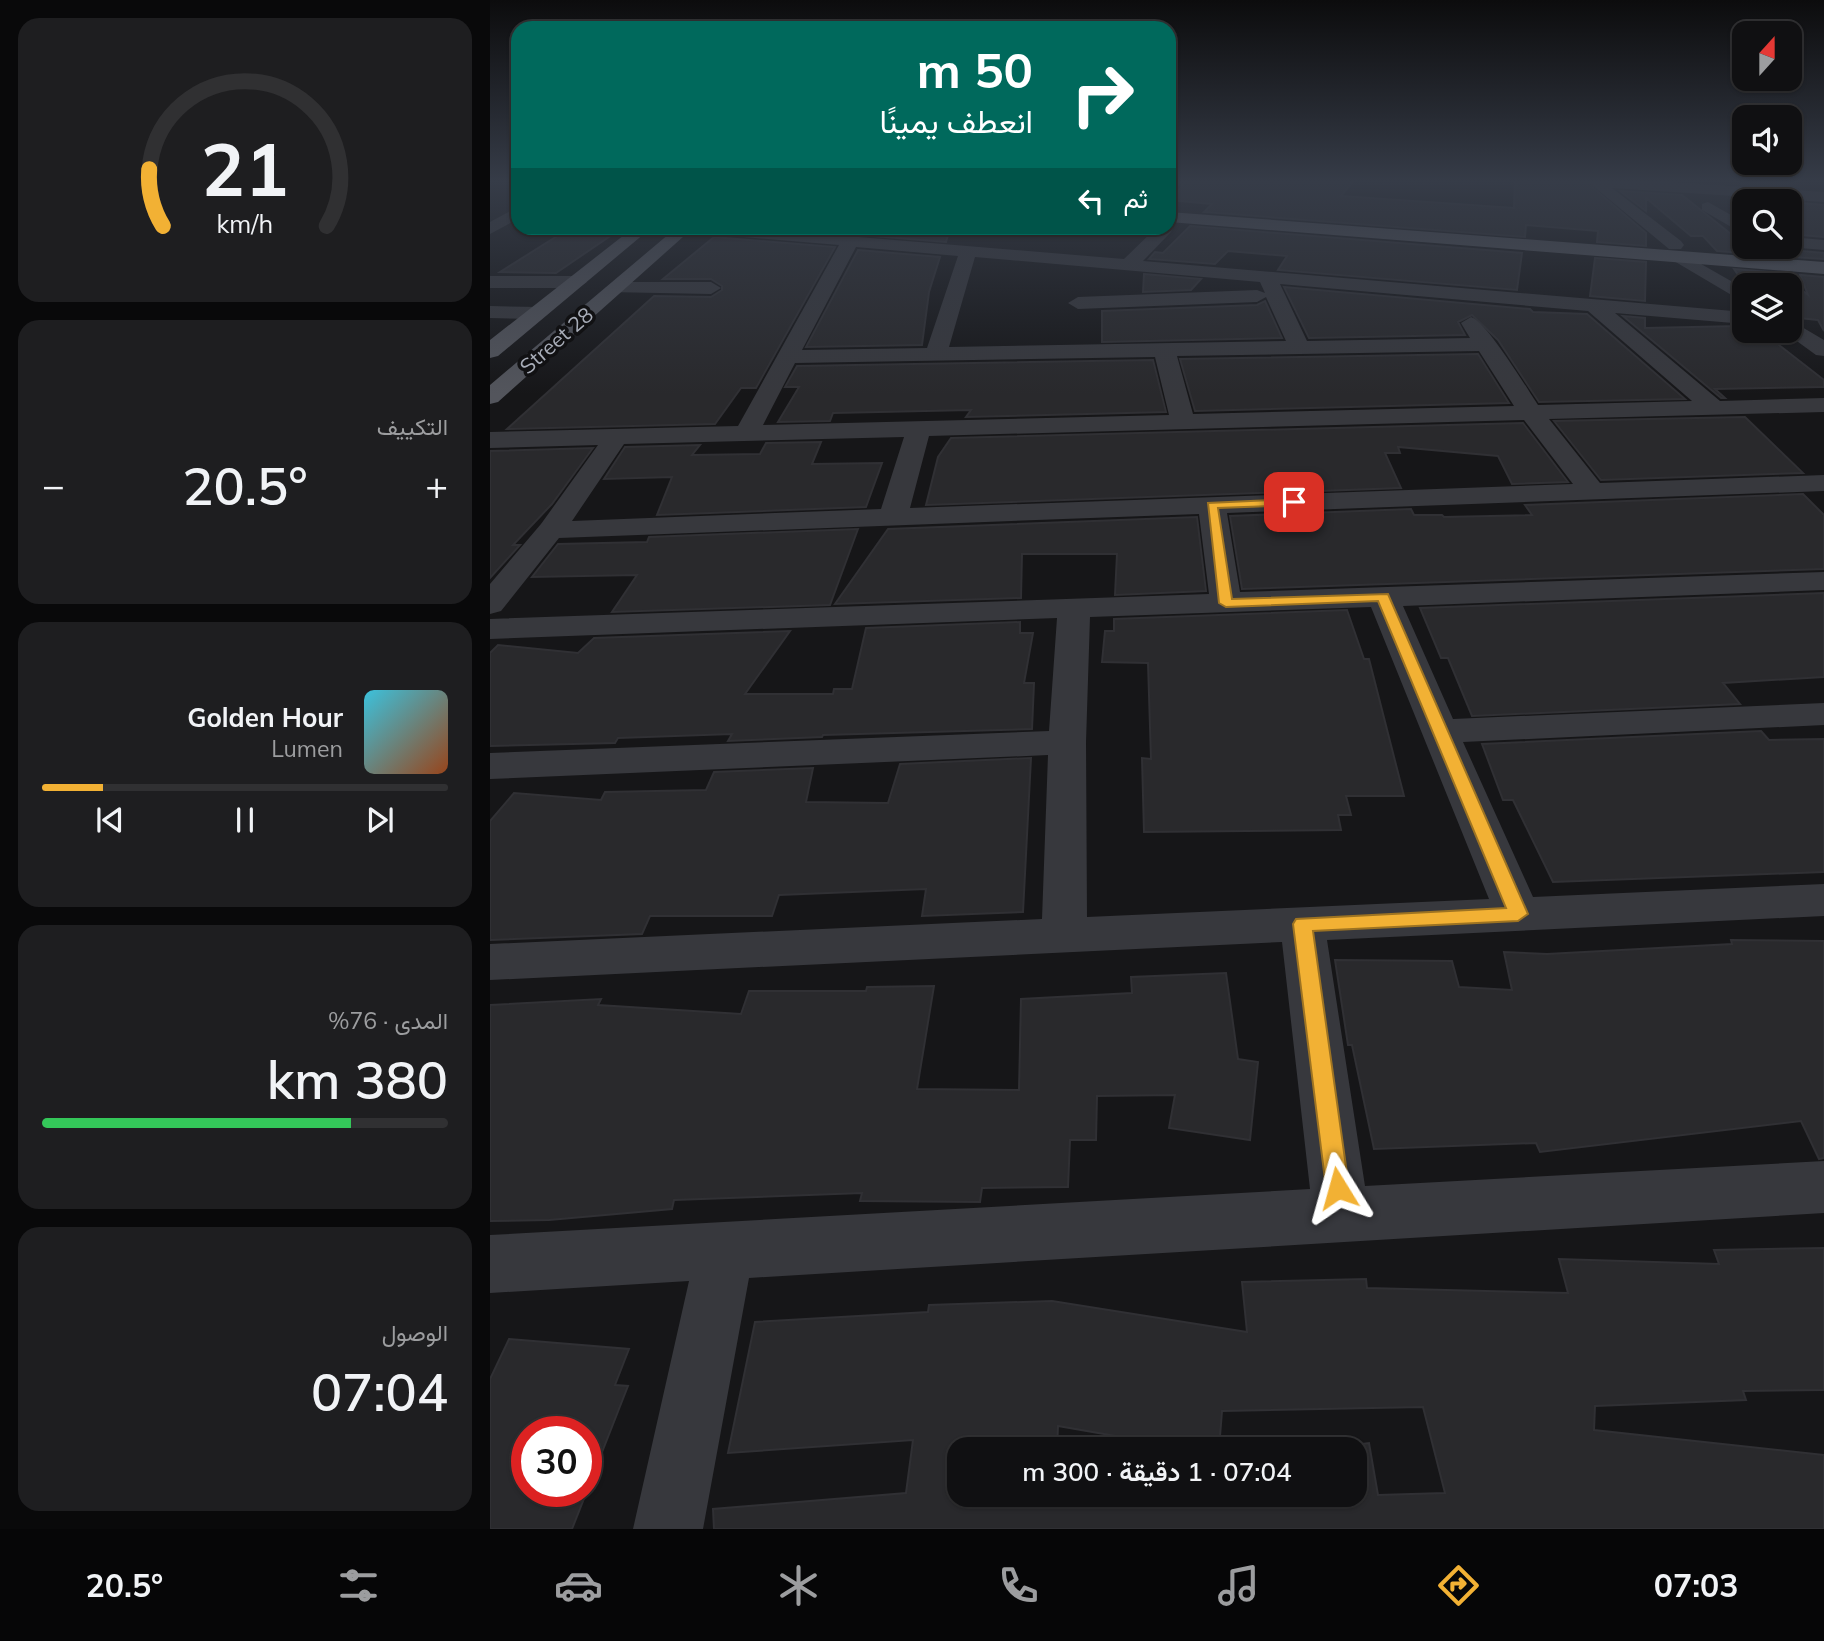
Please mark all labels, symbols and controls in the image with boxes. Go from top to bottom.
north arrow [1732,21,1802,91]
map controls [1732,21,1802,343]
text: 50 m [917,39,1033,100]
icon: right [1057,49,1148,140]
text: انعطف يمينًا [879,101,1033,141]
button: sound [1732,105,1802,175]
text: 21 [201,123,289,214]
icon: left [1072,182,1110,220]
text: ثم [1124,182,1148,215]
button: search [1732,189,1802,259]
text: km/h [217,208,273,239]
button: layers [1732,273,1802,343]
street label: Street 28 [514,301,598,379]
text: التكييف [377,412,448,441]
text: 20.5° [182,453,308,518]
text: − [42,461,65,509]
text: + [425,461,448,509]
pin [1264,472,1324,532]
icon: arrive [1275,483,1313,521]
text: Golden Hour [187,701,343,734]
text: Lumen [271,734,343,763]
icon: previous [91,801,129,839]
icon: pause [226,801,264,839]
icon: next [361,801,399,839]
text: المدى · 76% [328,1006,448,1035]
text: 380 km [267,1047,448,1112]
position arrow [1301,1151,1375,1225]
text: الوصول [382,1318,448,1347]
text: 07:04 [311,1359,448,1424]
speed limit sign: 30 [511,1416,602,1507]
text: 07:04 · 1 دقيقة · 300 m [1022,1455,1292,1488]
icon: filters [334,1561,383,1610]
icon: car [554,1561,603,1610]
icon: climate [774,1561,823,1610]
icon: phone [994,1561,1043,1610]
icon: music [1214,1561,1263,1610]
icon: directions [1434,1561,1483,1610]
text: 20.5° [86,1565,163,1605]
text: 07:03 [1654,1565,1739,1605]

